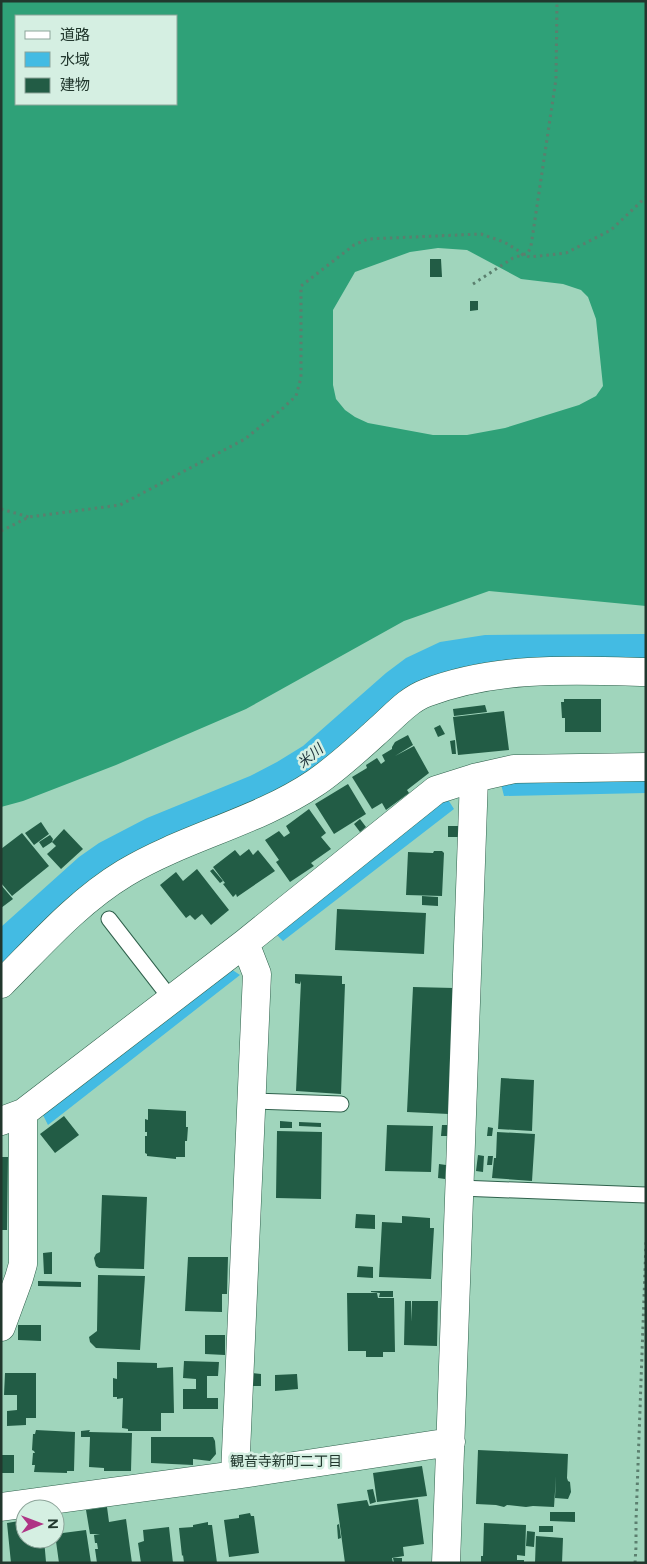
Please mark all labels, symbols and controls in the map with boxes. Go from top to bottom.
legend [15,15,178,105]
text: 道路 [60,26,90,44]
text: 水域 [60,51,90,69]
text: 建物 [60,76,90,94]
water label: 米川 [294,740,328,772]
district label: 観音寺新町二丁目 [230,1453,342,1470]
north arrow [15,1499,65,1549]
text: N [44,1518,61,1529]

